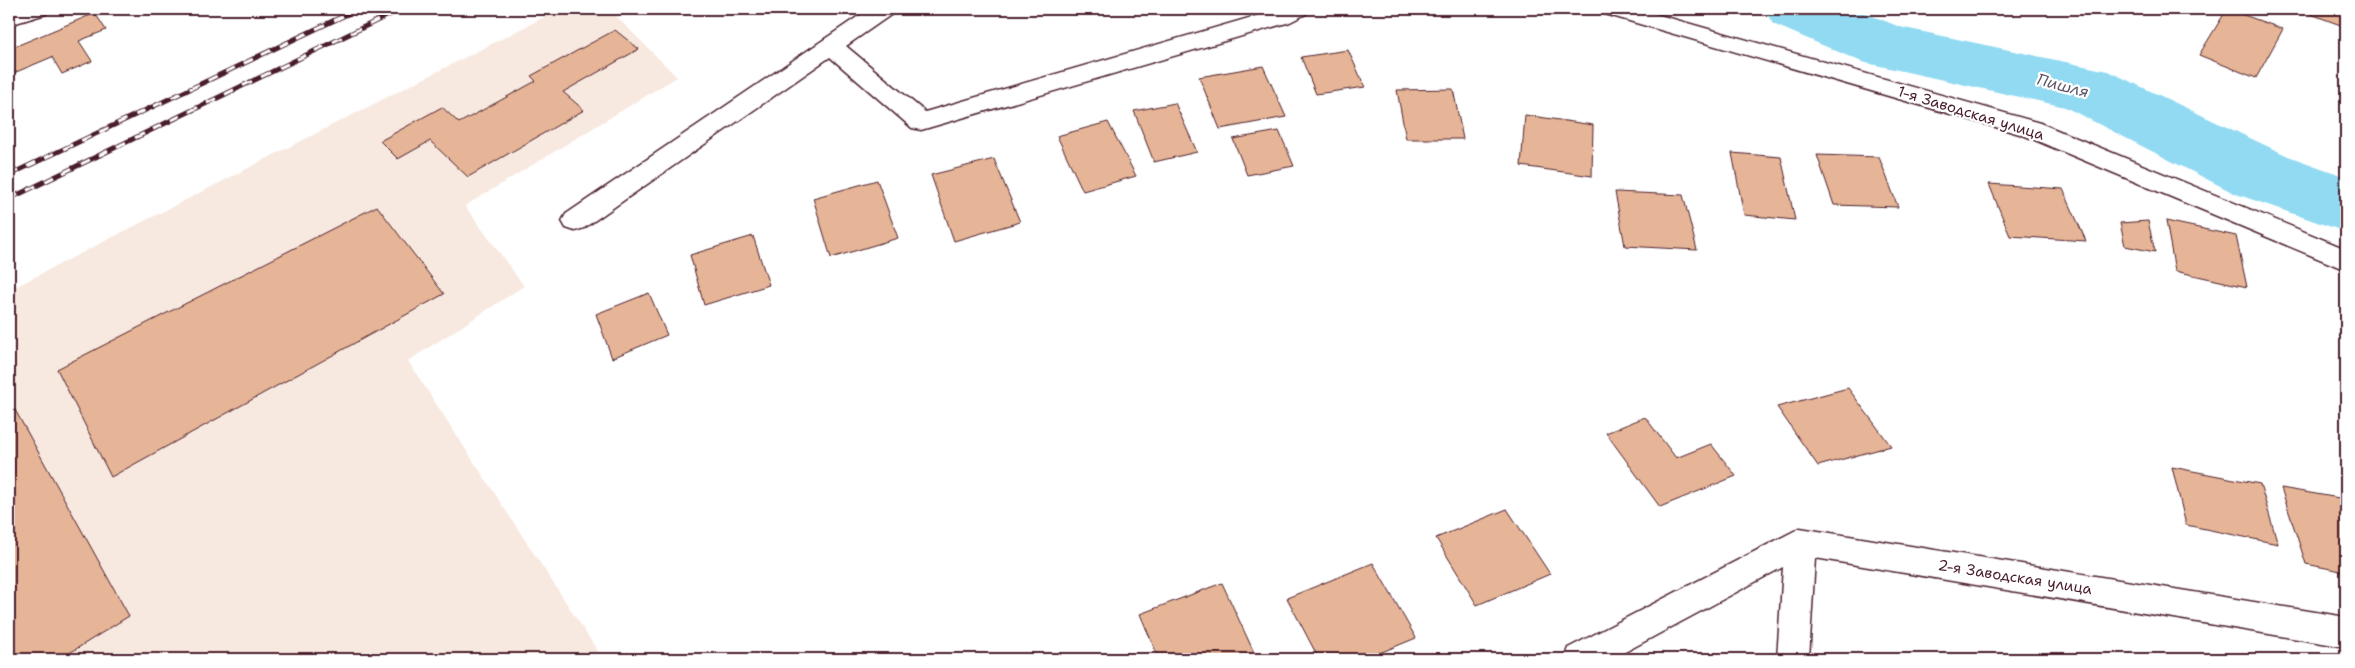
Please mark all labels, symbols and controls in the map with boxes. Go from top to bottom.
water label: Пишля [2035,69,2091,103]
street label: 1-я Заводская улица [1895,81,2047,145]
street label: 2-я Заводская улица [1936,555,2094,599]

